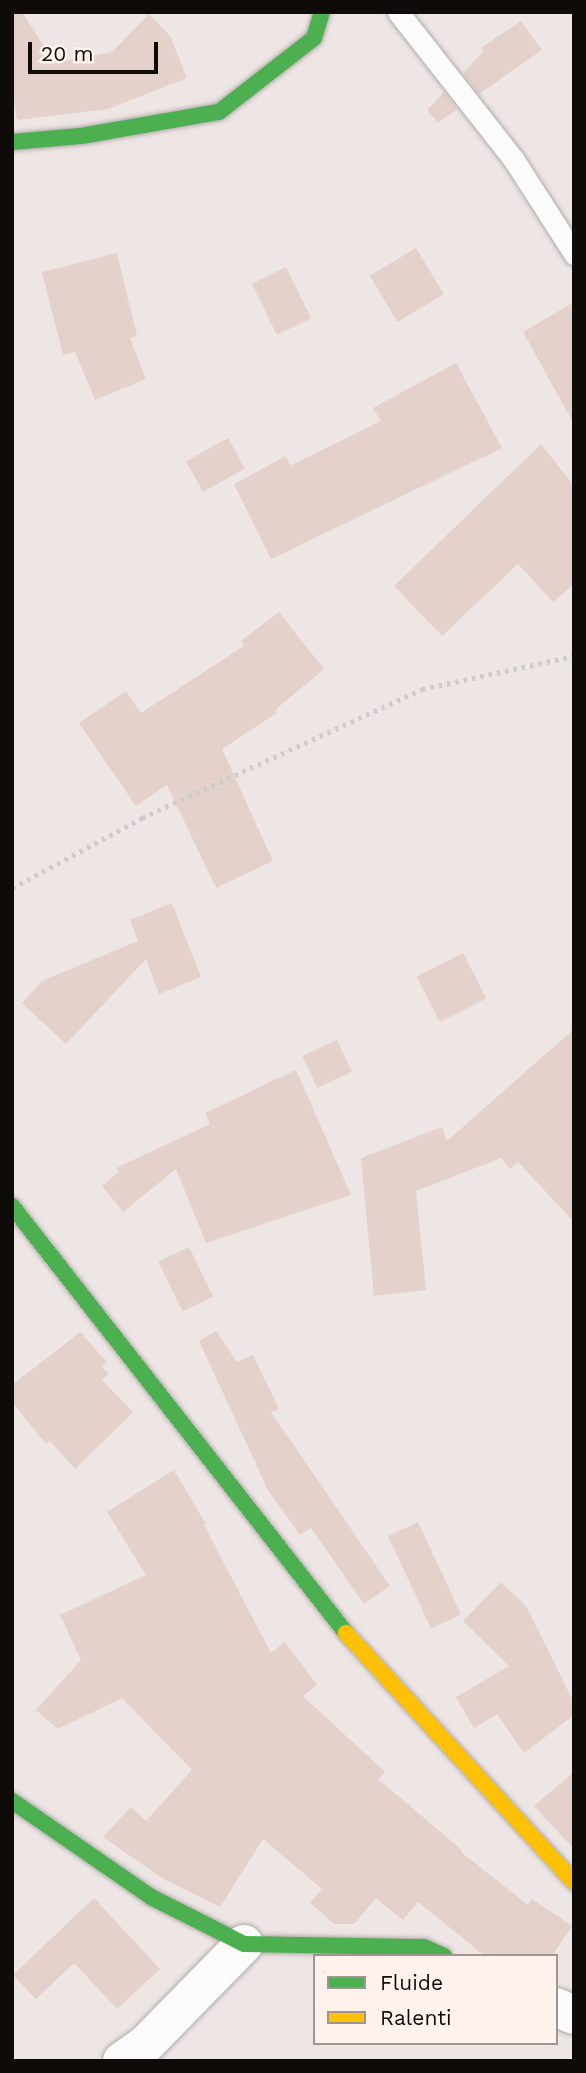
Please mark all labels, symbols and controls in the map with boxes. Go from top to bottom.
scale bar [32,28,161,72]
text: 20 m [41,41,93,66]
legend [313,1954,558,2045]
text: Fluide [380,1970,443,1995]
text: Ralenti [380,2005,452,2030]

